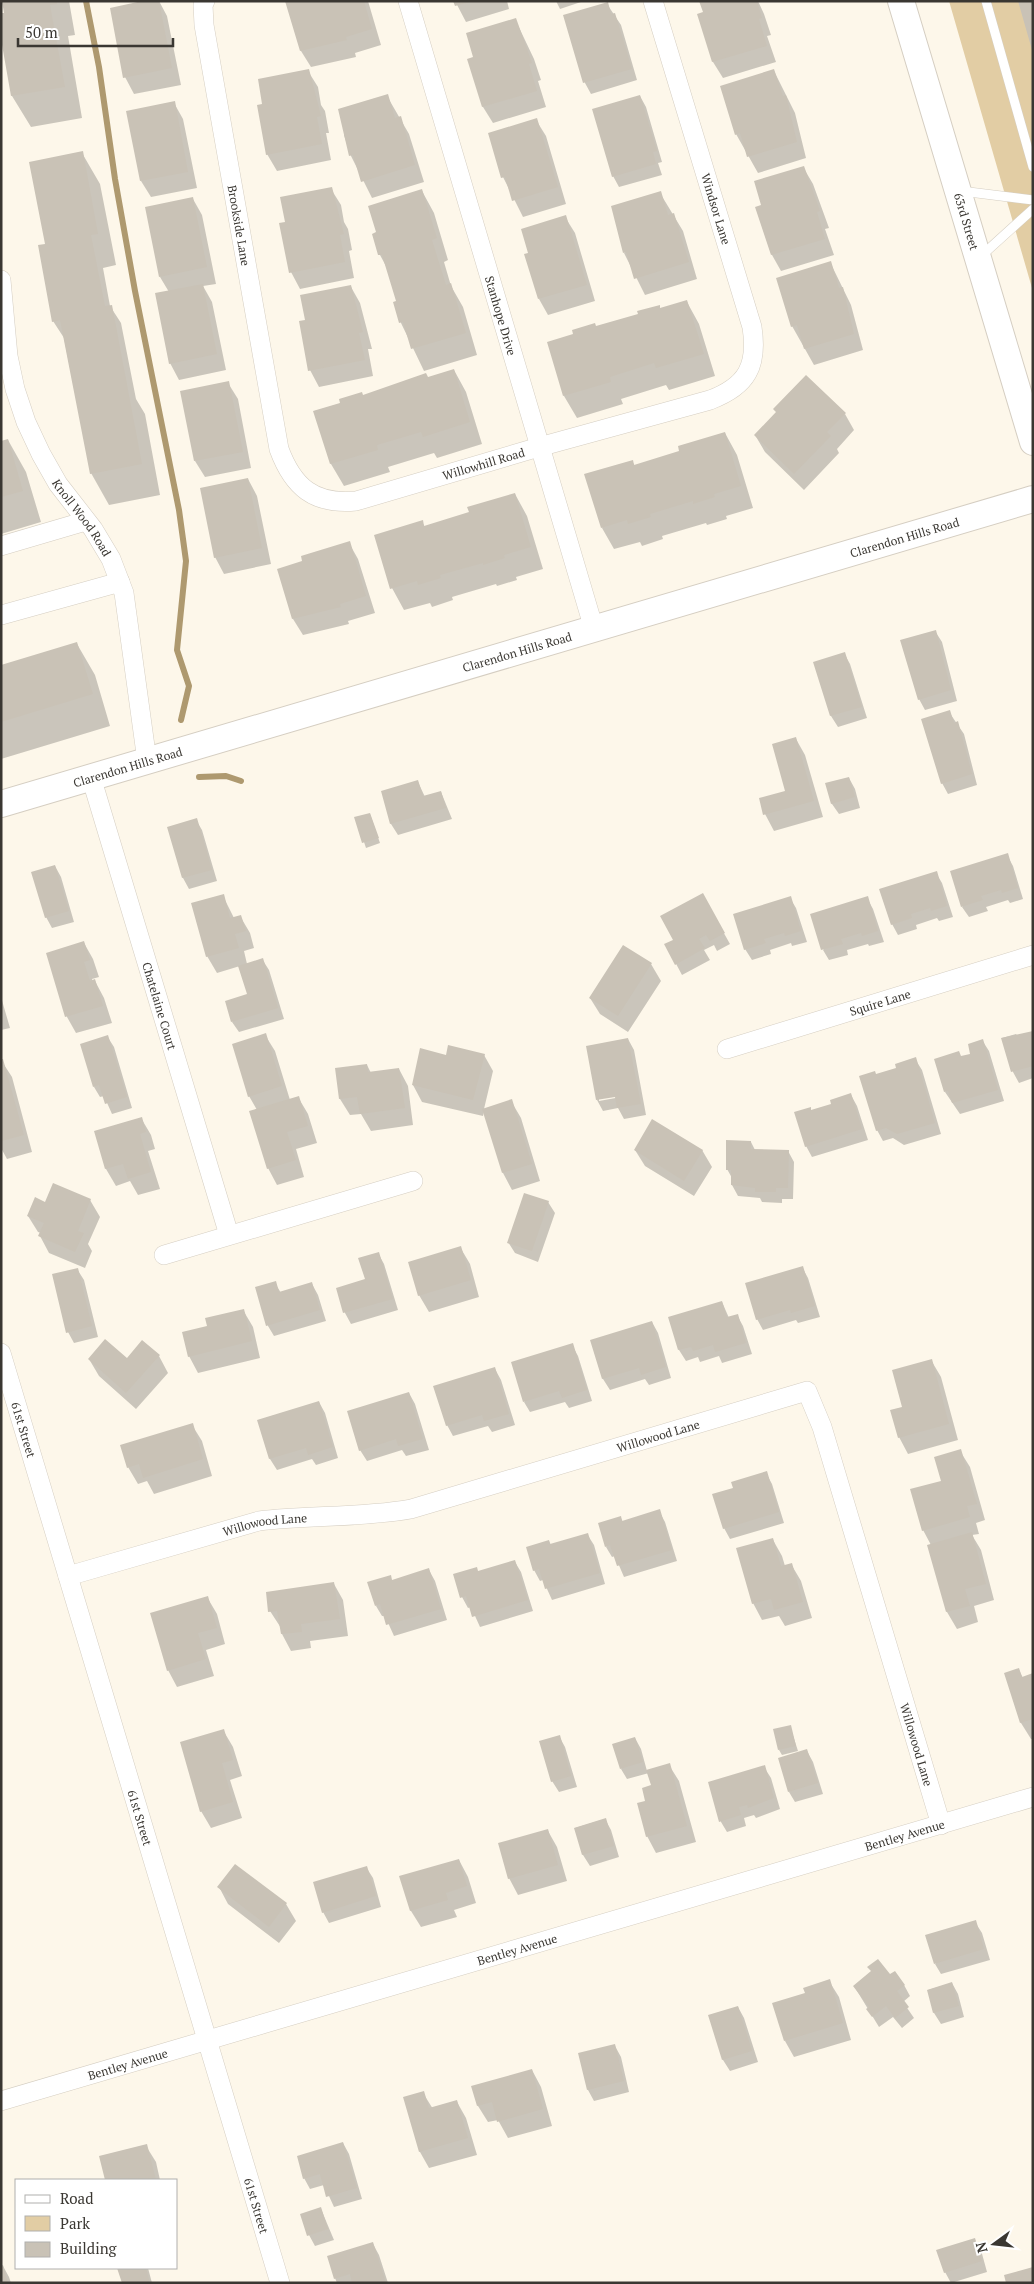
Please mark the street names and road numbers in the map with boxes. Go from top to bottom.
street label: Windsor Lane [698,172,734,246]
street label: Brookside Lane [225,184,254,267]
street label: 63rd Street [951,191,983,252]
street label: Stanhope Drive [482,274,520,357]
street label: Willowhill Road [441,444,527,483]
street label: Knoll Wood Road [49,476,115,559]
street label: Clarendon Hills Road [848,514,961,560]
street label: Clarendon Hills Road [461,628,574,675]
street label: Clarendon Hills Road [71,743,184,790]
street label: Chatelaine Court [140,960,180,1052]
street label: Squire Lane [848,986,912,1018]
street label: 61st Street [9,1400,40,1460]
street label: Willowood Lane [615,1416,701,1455]
street label: Willowood Lane [221,1510,307,1539]
street label: Willowood Lane [897,1701,936,1788]
street label: 61st Street [125,1788,156,1848]
street label: Bentley Avenue [863,1816,946,1854]
street label: Bentley Avenue [475,1930,559,1968]
street label: Bentley Avenue [86,2045,169,2083]
street label: 61st Street [241,2176,272,2236]

